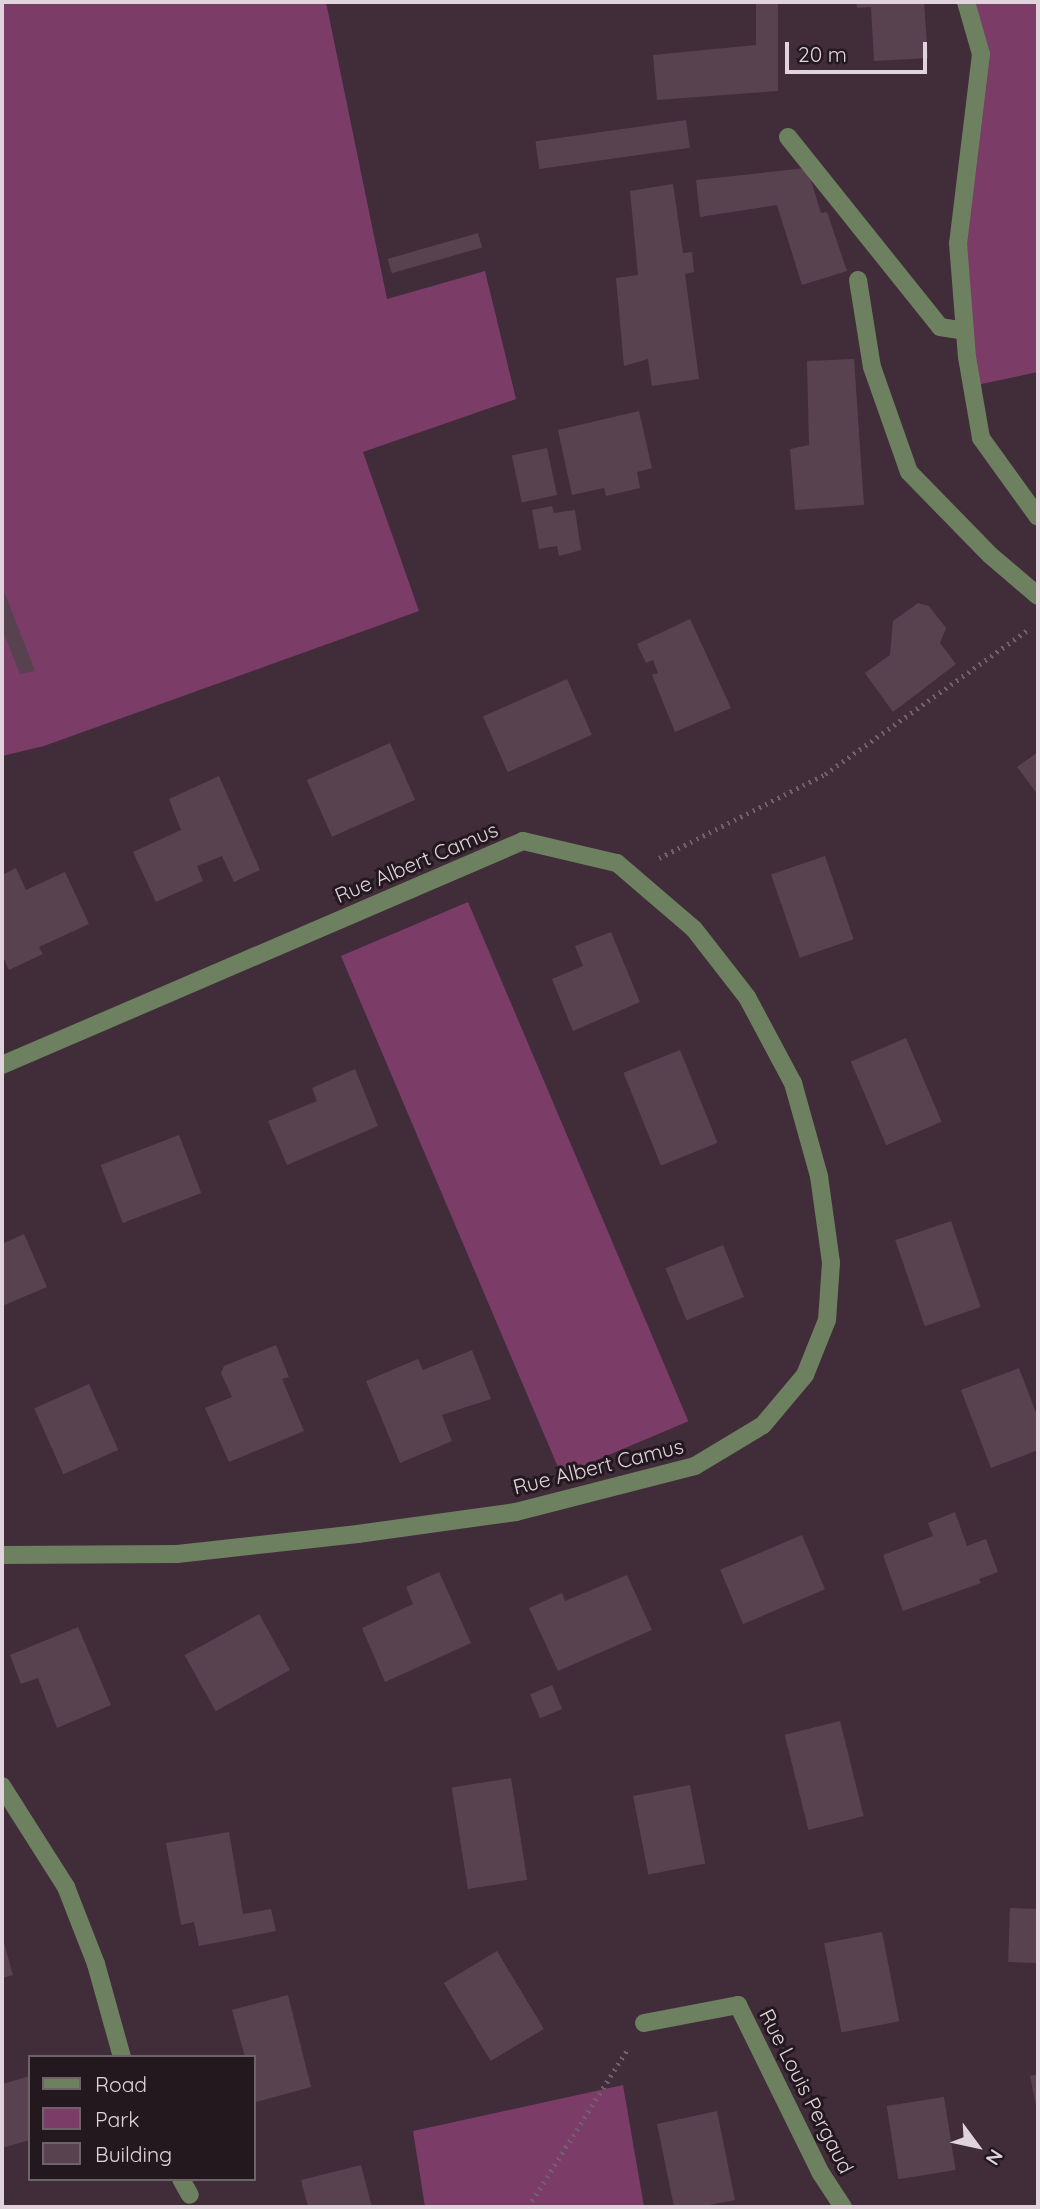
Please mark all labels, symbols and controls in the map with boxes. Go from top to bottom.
scale bar [788,28,930,72]
text: 20 m [798,41,847,67]
street label: Rue Albert Camus [331,816,501,908]
street label: Rue Albert Camus [510,1433,686,1499]
street label: Rue Louis Pergaud [755,2004,859,2178]
legend [28,2055,256,2181]
text: Road [95,2071,147,2097]
text: Park [95,2106,139,2132]
north arrow [942,2111,1012,2181]
text: Building [95,2141,172,2167]
text: N [981,2145,1008,2170]

